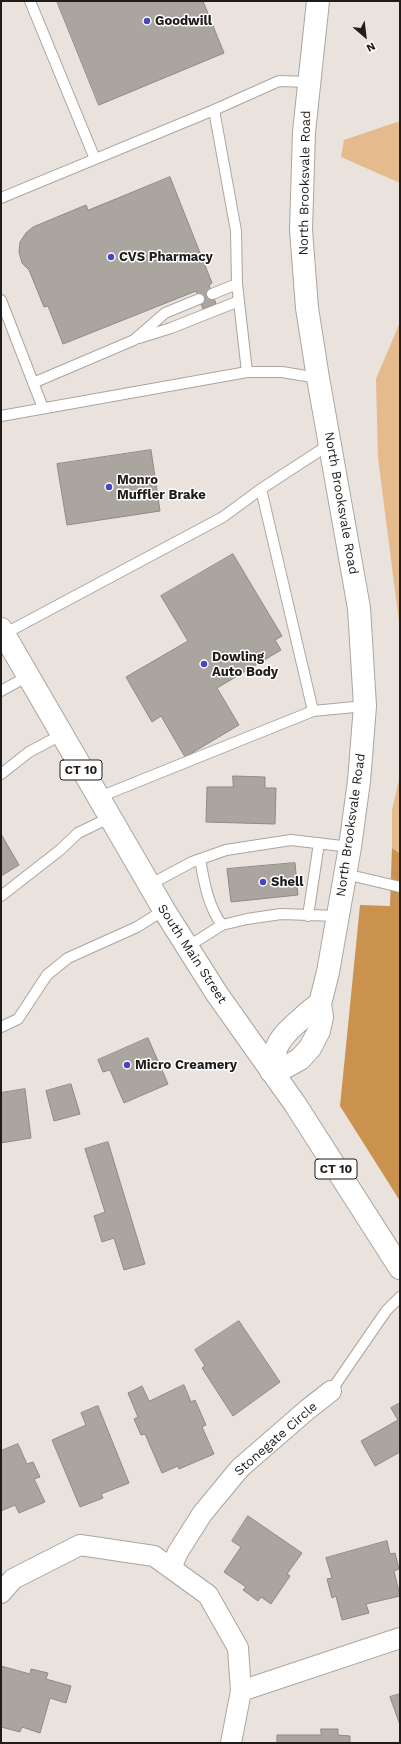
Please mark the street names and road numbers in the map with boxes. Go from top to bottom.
street label: North Brooksvale Road [296,110,314,256]
street label: North Brooksvale Road [321,430,361,576]
street label: North Brooksvale Road [333,752,369,898]
road number: CT 10 [60,760,102,780]
street label: South Main Street [154,901,230,1007]
road number: CT 10 [315,1159,357,1179]
street label: Stonegate Circle [231,1399,321,1479]

